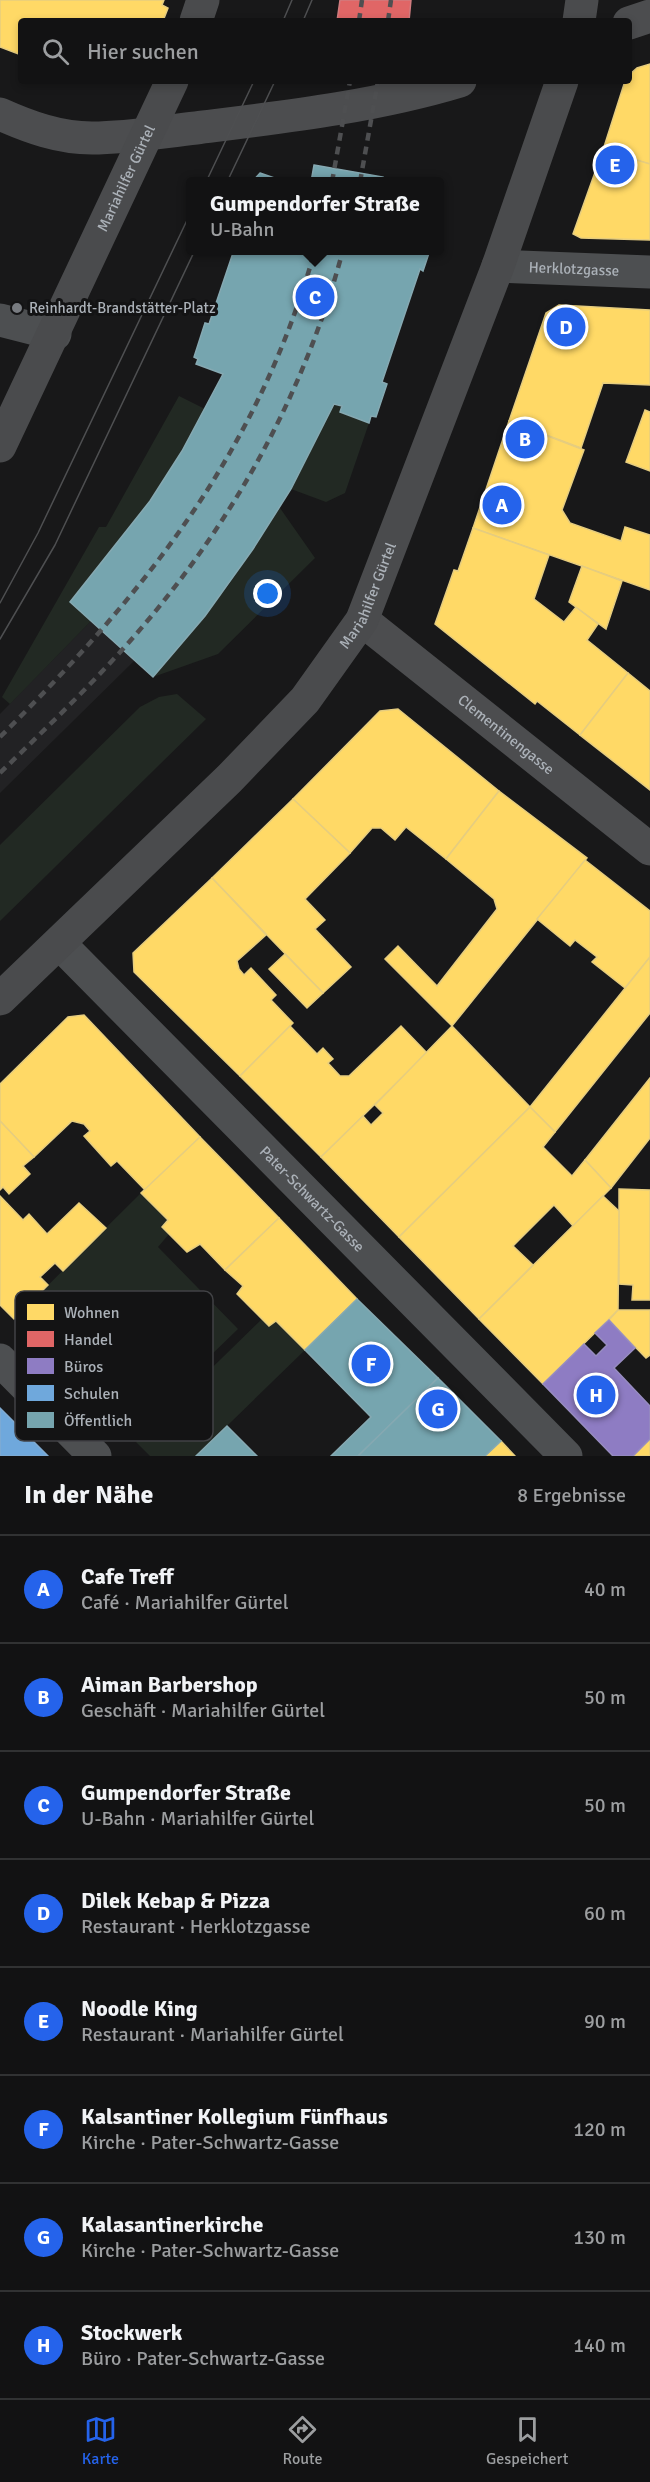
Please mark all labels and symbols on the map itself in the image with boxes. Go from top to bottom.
street label: Mariahilfer Gürtel [93,122,159,234]
pin: E [596,142,634,188]
street label: Herklotzgasse [528,258,620,280]
pin: C [296,274,334,320]
place label: Reinhardt-Brandstätter-Platz [29,299,216,317]
marker: Reinhardt-Brandstätter-Platz [10,301,24,315]
pin: D [546,304,586,350]
pin: B [506,416,544,462]
pin: A [482,482,522,528]
street label: Mariahilfer Gürtel [335,540,400,652]
your location [253,579,282,608]
street label: Clementinengasse [454,691,558,778]
street label: Pater-Schwartz-Gasse [256,1142,368,1256]
legend [15,1291,213,1441]
text: Wohnen [64,1303,119,1323]
text: Handel [64,1330,113,1350]
pin: F [352,1342,391,1386]
text: Büros [64,1357,103,1377]
pin: H [576,1372,616,1418]
text: Schulen [64,1384,119,1404]
pin: G [418,1386,458,1432]
text: Öffentlich [64,1411,132,1431]

